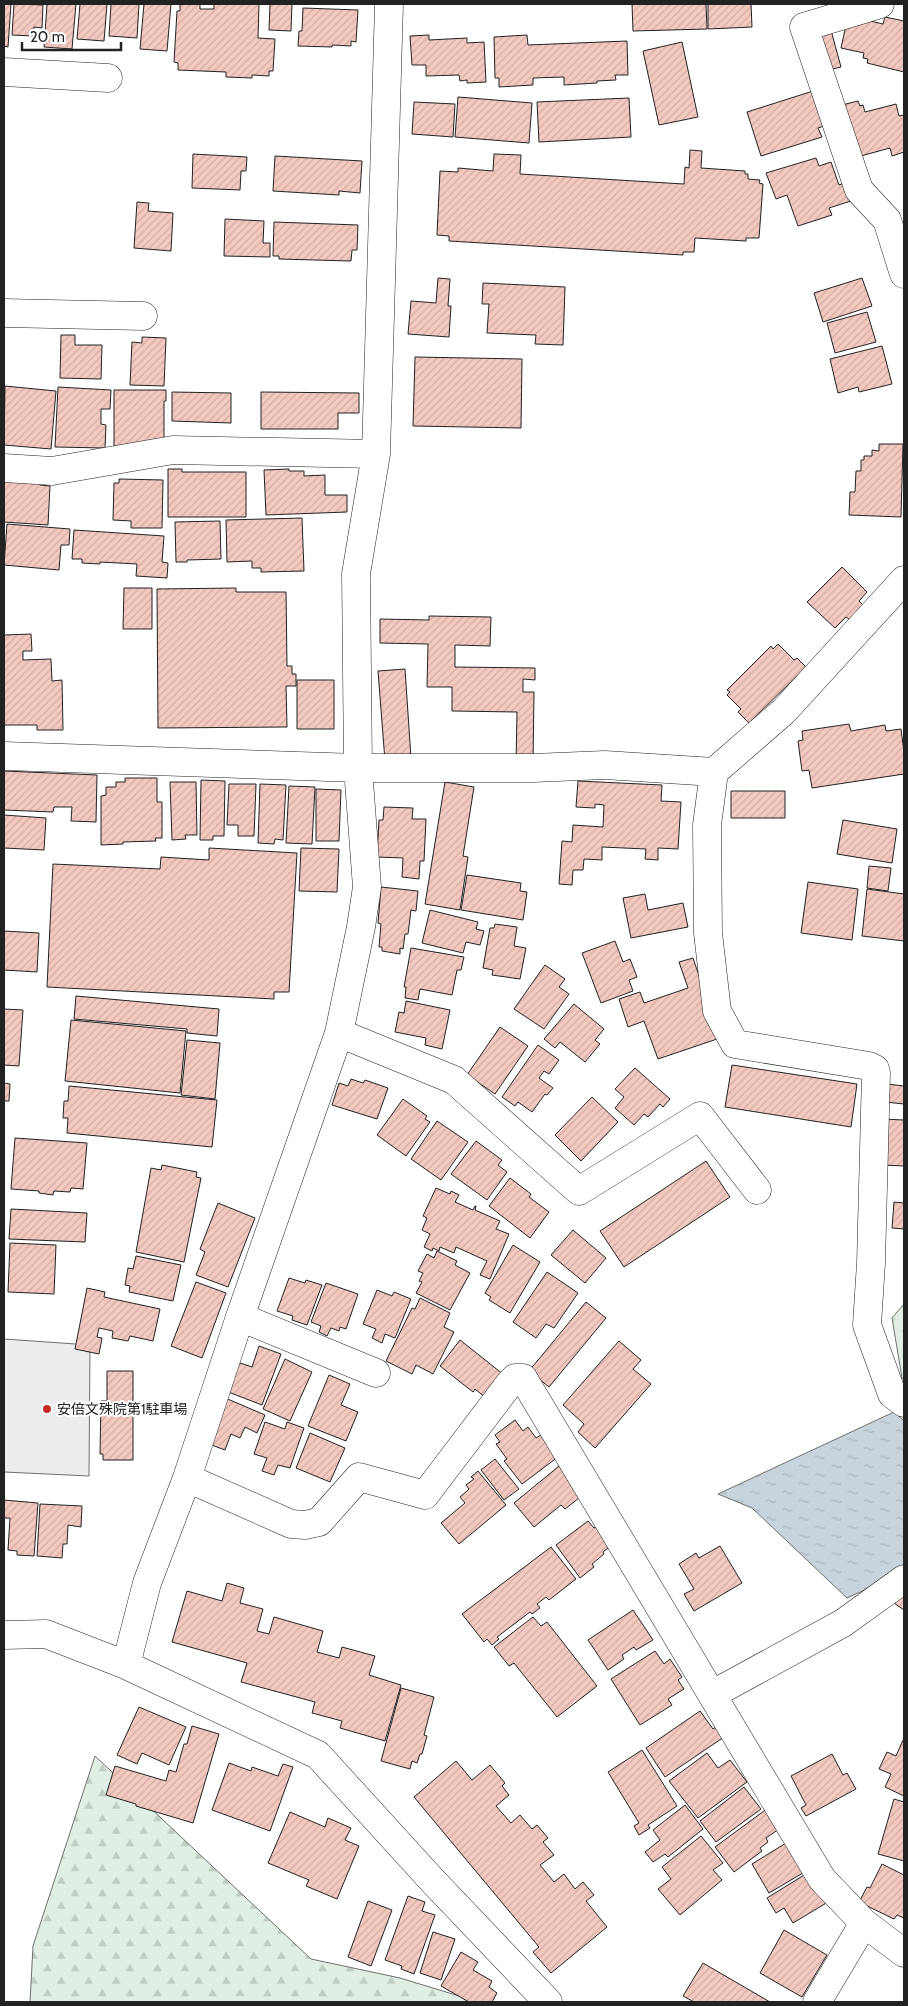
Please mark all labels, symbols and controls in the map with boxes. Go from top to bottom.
scale bar [22,20,121,52]
text: 20 m [30,28,65,46]
place label: 安倍文殊院第1駐車場 [57,1400,188,1418]
marker: 安倍文殊院第1駐車場 [41,1403,53,1415]

